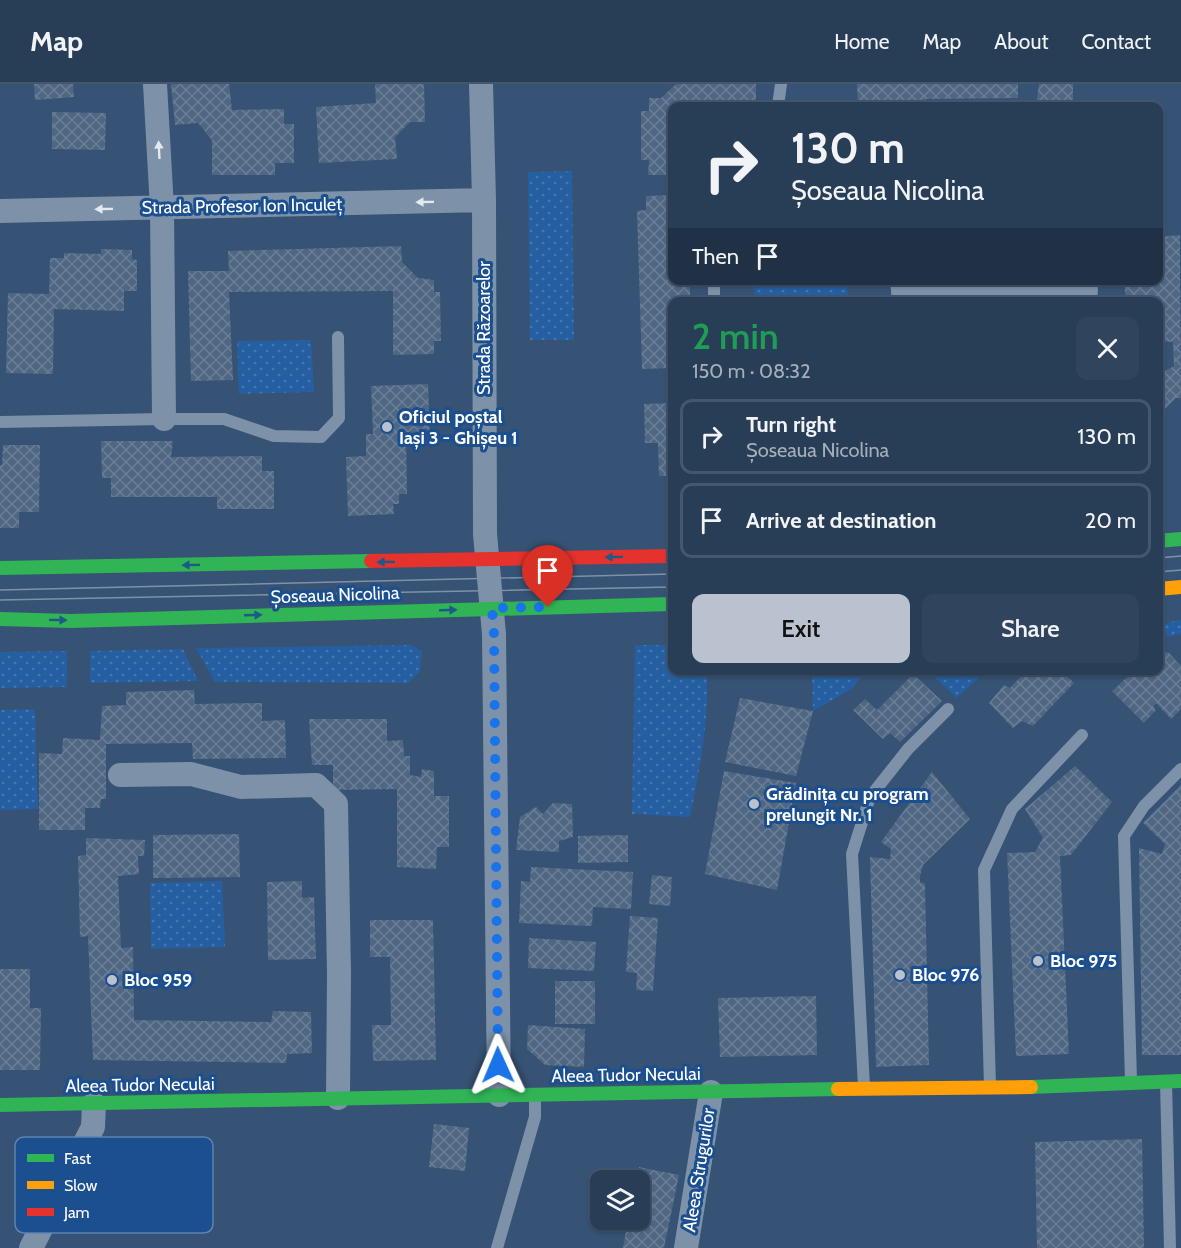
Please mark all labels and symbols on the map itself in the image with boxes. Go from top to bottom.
one-way arrow [155,140,164,159]
street label: Strada Profesor Ion Inculeț [142,193,342,220]
one-way arrow [416,197,435,206]
one-way arrow [94,204,113,214]
street label: Strada Răzoarelor [473,261,495,395]
place label: Oficiul poștal Iași 3 - Ghișeu 1 [399,406,518,450]
marker: Oficiul poștal Iași 3 - Ghișeu 1 [380,420,394,434]
pin [522,545,573,607]
one-way arrow [604,552,623,562]
one-way arrow [376,557,395,567]
one-way arrow [181,560,200,570]
street label: Șoseaua Nicolina [270,582,400,608]
one-way arrow [439,605,458,614]
one-way arrow [244,611,263,620]
one-way arrow [49,616,68,625]
place label: Grădinița cu program prelungit Nr. 1 [766,783,929,826]
marker: Grădinița cu program prelungit Nr. 1 [747,797,761,811]
place label: Bloc 975 [1050,950,1117,972]
marker: Bloc 975 [1031,954,1045,968]
place label: Bloc 976 [912,964,979,986]
marker: Bloc 976 [893,968,907,982]
place label: Bloc 959 [124,969,192,991]
marker: Bloc 959 [105,973,119,987]
position arrow [466,1033,530,1097]
street label: Aleea Tudor Neculai [551,1063,701,1087]
street label: Aleea Tudor Neculai [65,1073,215,1097]
street label: Aleea Strugurilor [678,1106,720,1234]
legend [15,1137,213,1233]
text: Fast [64,1149,92,1168]
text: Slow [64,1176,98,1195]
text: Jam [63,1203,90,1222]

